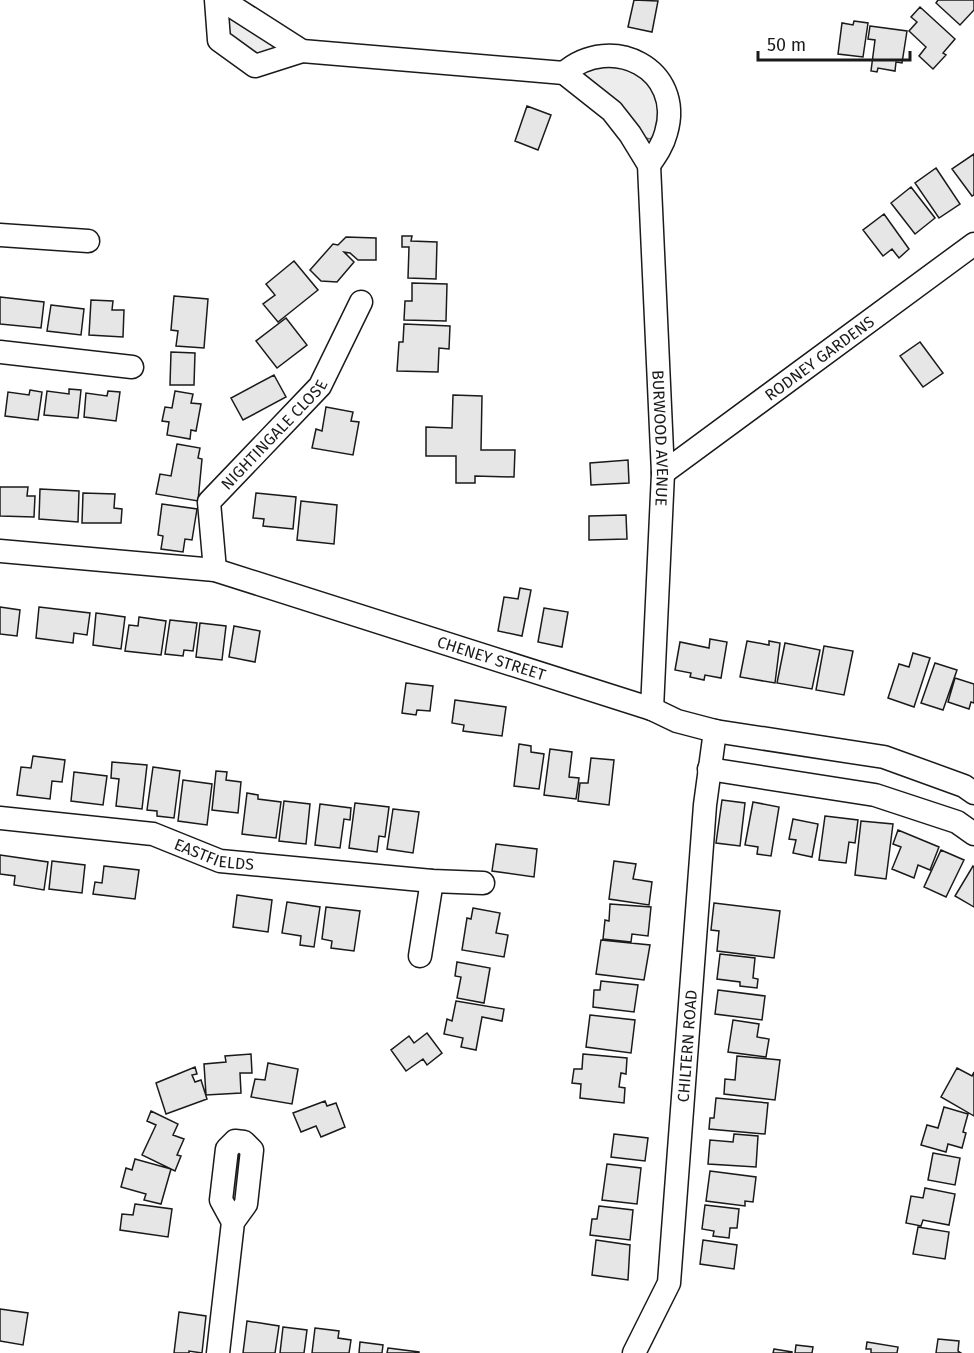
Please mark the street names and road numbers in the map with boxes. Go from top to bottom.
street label: RODNEY GARDENS [761,312,878,405]
street label: BURWOOD AVENUE [648,370,672,507]
street label: NIGHTINGALE CLOSE [217,377,332,494]
street label: CHENEY STREET [435,632,549,685]
street label: EASTFIELDS [171,835,255,874]
street label: CHILTERN ROAD [674,989,701,1103]

